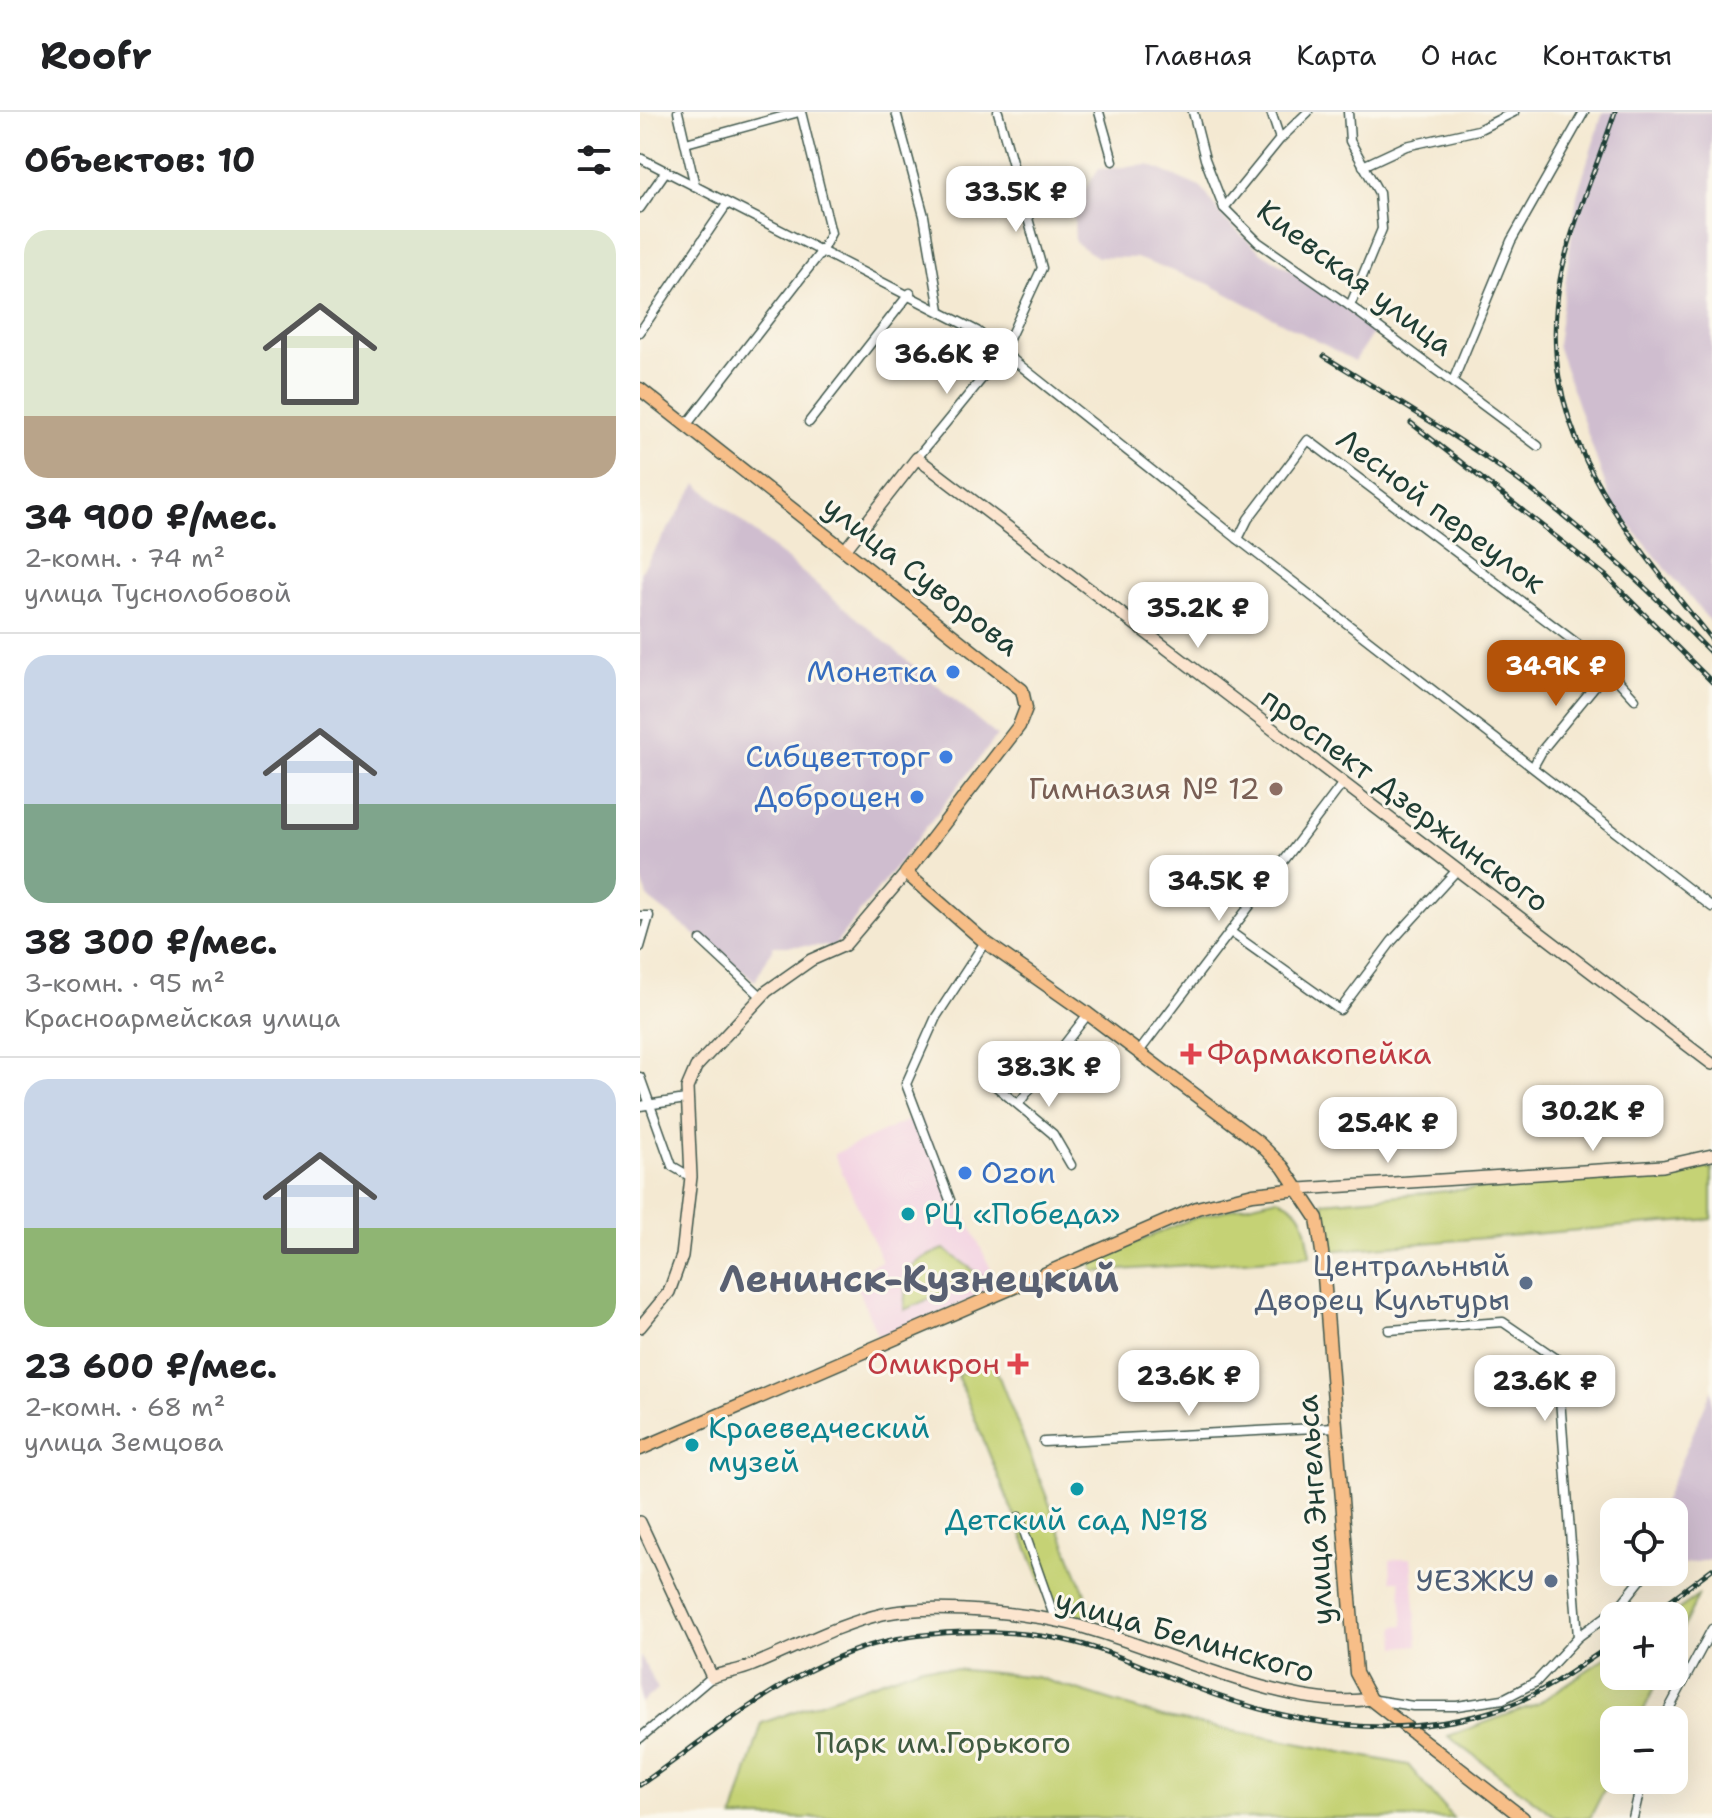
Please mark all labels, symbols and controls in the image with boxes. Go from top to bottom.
text: Roofr [40,30,152,81]
text: Главная [1144,36,1252,74]
text: Карта [1296,36,1376,74]
text: О нас [1420,36,1498,74]
text: Контакты [1542,36,1672,74]
text: Объектов: 10 [24,137,256,183]
icon: filters [572,138,616,182]
pin: 33.5K ₽ [942,166,1090,234]
text: 33.5K ₽ [964,174,1068,209]
street label: Киевская улица [1249,190,1462,365]
icon: home [248,282,392,426]
pin: 36.6K ₽ [873,328,1021,396]
text: 36.6K ₽ [894,336,1000,371]
street label: Лесной переулок [1328,419,1554,603]
street label: улица Суворова [814,486,1028,666]
text: 34 900 ₽/мес. [24,494,277,540]
text: 2-комн. · 74 m² [24,540,225,575]
text: улица Туснолобовой [24,575,291,610]
pin: 35.2K ₽ [1124,582,1272,650]
text: 35.2K ₽ [1146,590,1250,625]
pin: 34.9K ₽ [1482,640,1630,708]
text: 34.9K ₽ [1505,648,1607,683]
place label: Монетка [807,651,937,692]
marker: Монетка [944,663,962,681]
street label: проспект Дзержинского [1253,678,1558,922]
icon: home [248,707,392,851]
place label: Сибцветторг [745,736,931,777]
marker: Сибцветторг [937,748,955,766]
place label: Гимназия № 12 [1029,768,1260,809]
place label: Доброцен [754,776,901,817]
marker: Гимназия № 12 [1267,780,1285,798]
marker: Доброцен [908,788,926,806]
pin: 34.5K ₽ [1145,855,1293,923]
text: 34.5K ₽ [1167,863,1271,898]
text: 38 300 ₽/мес. [24,919,278,965]
text: 3-комн. · 95 m² [24,965,225,1000]
text: Красноармейская улица [24,1000,340,1035]
place label: Фармакопейка [1207,1033,1432,1074]
pin: 38.3K ₽ [975,1041,1123,1109]
marker: Фармакопейка [1182,1045,1200,1063]
text: 38.3K ₽ [996,1049,1102,1084]
pin: 30.2K ₽ [1519,1085,1667,1153]
text: 30.2K ₽ [1541,1093,1645,1128]
pin: 25.4K ₽ [1314,1097,1462,1165]
text: 25.4K ₽ [1337,1105,1439,1140]
icon: home [248,1131,392,1275]
place label: Ozon [981,1152,1056,1193]
marker: Ozon [956,1164,974,1182]
place label: РЦ «Победа» [924,1193,1120,1234]
marker: РЦ «Победа» [899,1205,917,1223]
place label: Центральный Дворец Культуры [1255,1245,1510,1320]
district label: Ленинск-Кузнецкий [719,1253,1119,1304]
marker: Центральный Дворец Культуры [1517,1274,1535,1292]
text: 23 600 ₽/мес. [24,1343,277,1389]
place label: Омикрон [867,1343,1000,1384]
pin: 23.6K ₽ [1115,1350,1263,1418]
marker: Омикрон [1007,1353,1029,1375]
pin: 23.6K ₽ [1471,1355,1619,1423]
text: 23.6K ₽ [1136,1358,1242,1393]
text: 23.6K ₽ [1492,1363,1598,1398]
text: 2-комн. · 68 m² [24,1389,225,1424]
street label: улица Энгельса [1286,1393,1343,1627]
place label: Краеведческий музей [708,1407,930,1482]
text: улица Земцова [24,1424,223,1459]
marker: Краеведческий музей [683,1436,701,1454]
marker: Детский сад №18 [1068,1480,1086,1498]
map controls [1600,1498,1688,1794]
button: locate [1600,1498,1688,1586]
place label: Детский сад №18 [945,1499,1209,1540]
place label: УЕЗЖКУ [1415,1560,1535,1601]
marker: УЕЗЖКУ [1542,1572,1560,1590]
street label: улица Белинского [1050,1579,1320,1692]
button: + [1600,1602,1688,1690]
button: − [1600,1706,1688,1794]
park label: Парк им.Горького [815,1722,1071,1763]

